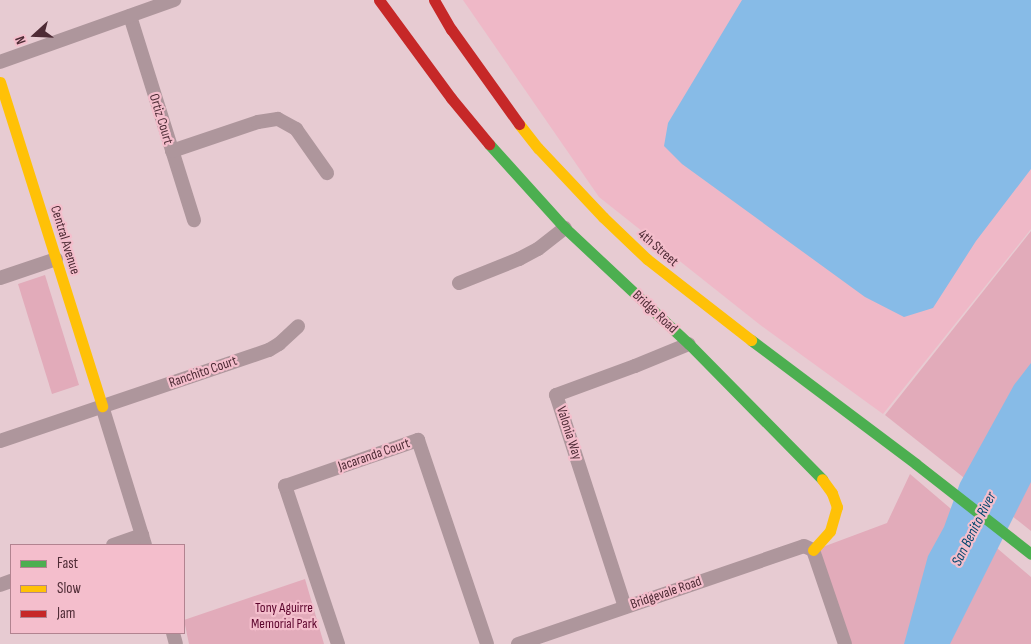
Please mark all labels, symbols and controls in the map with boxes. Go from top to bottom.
north arrow [10,10,60,60]
text: N [11,34,30,47]
street label: Ortiz Court [145,92,177,146]
street label: Central Avenue [47,204,83,276]
street label: 4th Street [634,226,682,270]
street label: Bridge Road [629,287,681,337]
street label: Ranchito Court [167,353,239,391]
street label: Valonia Way [552,404,586,462]
street label: Jacaranda Court [336,435,412,475]
water label: San Benito River [948,489,1000,569]
legend [10,544,185,634]
text: Fast [57,554,78,573]
street label: Bridgevale Road [628,573,704,613]
text: Slow [57,579,81,598]
park label: Tony Aguirre Memorial Park [251,600,317,632]
text: Jam [57,604,75,623]

